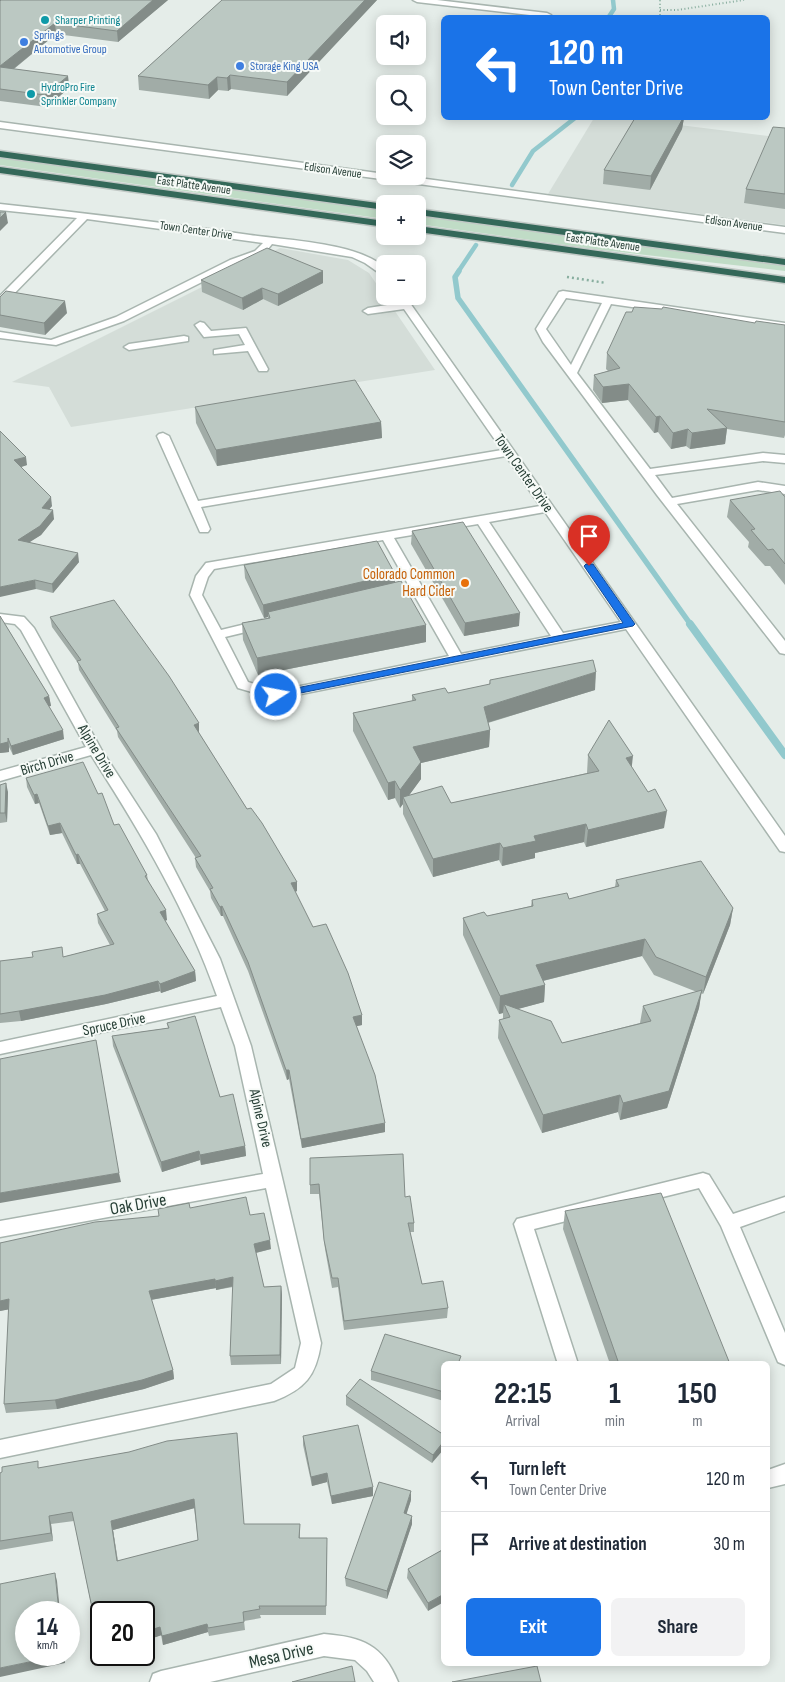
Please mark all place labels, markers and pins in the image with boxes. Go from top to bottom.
place label: Sharper Printing [55,13,120,28]
marker: Sharper Printing [39,14,51,26]
place label: Springs Automotive Group [33,28,107,57]
marker: Springs Automotive Group [18,36,30,48]
place label: Storage King USA [250,59,320,74]
marker: Storage King USA [234,60,246,72]
place label: HydroPro Fire Sprinkler Company [41,80,117,109]
marker: HydroPro Fire Sprinkler Company [25,88,37,100]
pin [568,515,610,566]
place label: Colorado Common Hard Cider [363,565,456,601]
marker: Colorado Common Hard Cider [459,577,471,589]

